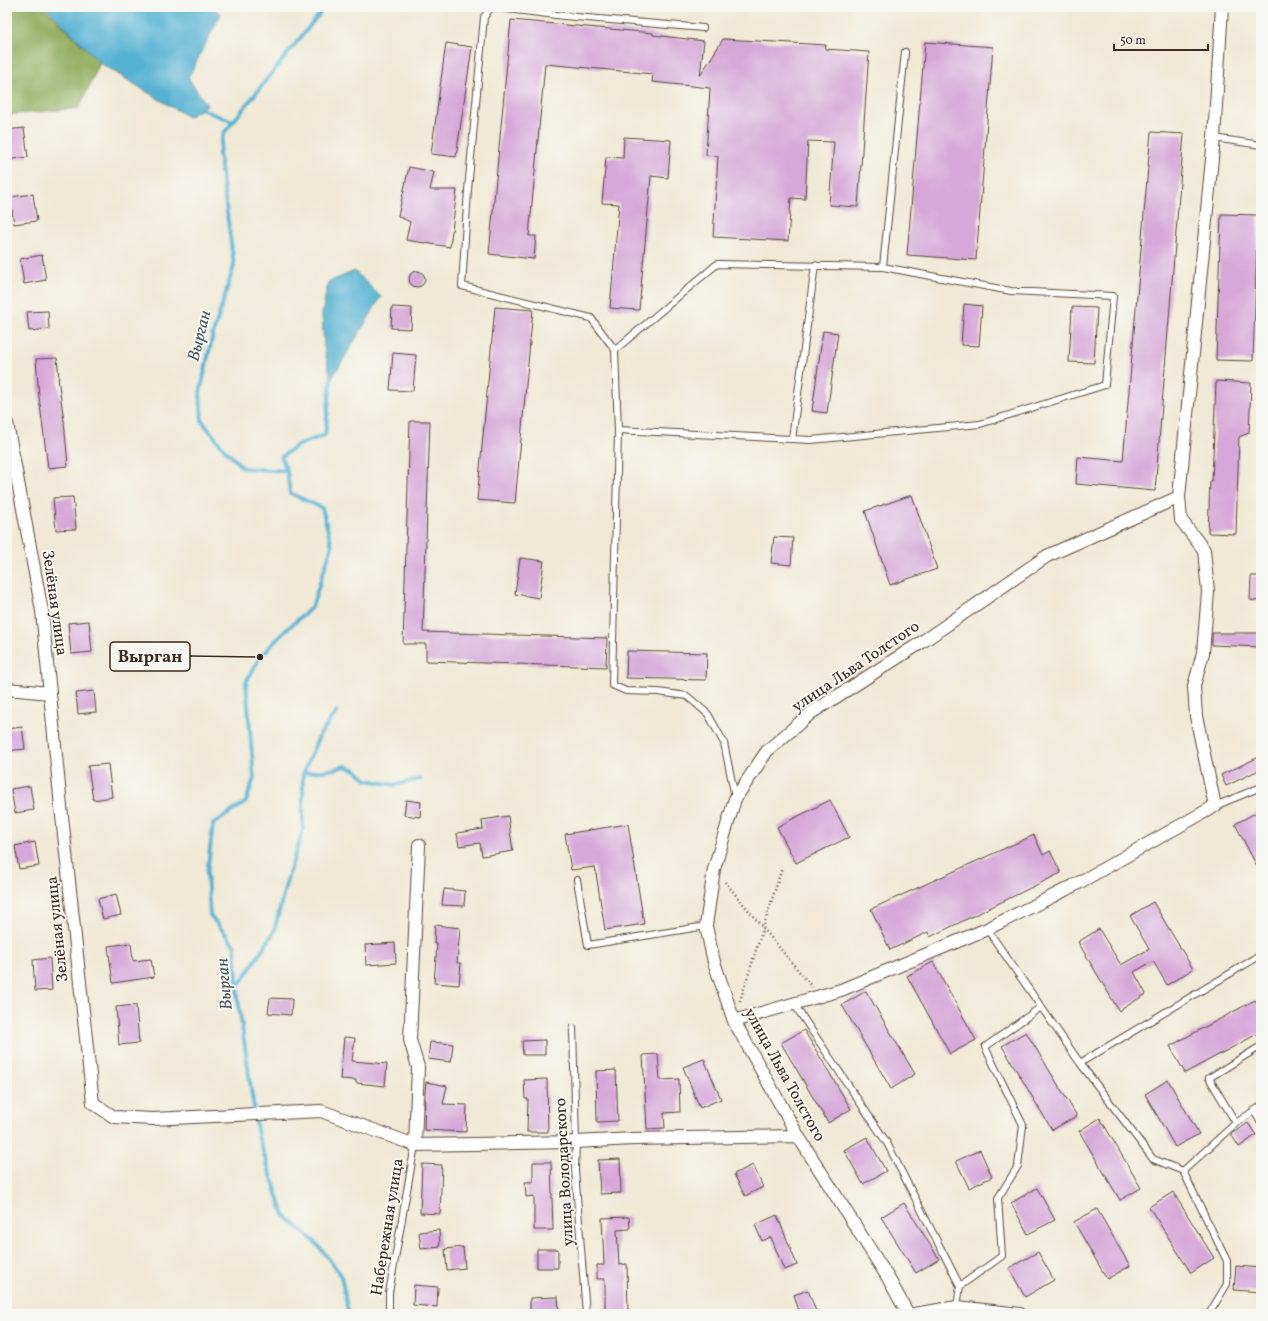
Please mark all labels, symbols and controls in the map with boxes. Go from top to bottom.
scale bar [1114,26,1208,52]
text: 50 m [1120,33,1146,49]
water label: Вырган [183,308,217,364]
street label: Зелёная улица [36,549,72,657]
street label: улица Льва Толстого [788,616,924,718]
callout: Вырган [110,642,190,671]
text: Вырган [118,646,182,669]
street label: Зелёная улица [41,875,74,983]
water label: Вырган [211,957,239,1011]
street label: улица Льва Толстого [738,1004,830,1146]
street label: улица Володарского [550,1097,580,1247]
street label: Набережная улица [366,1157,410,1297]

